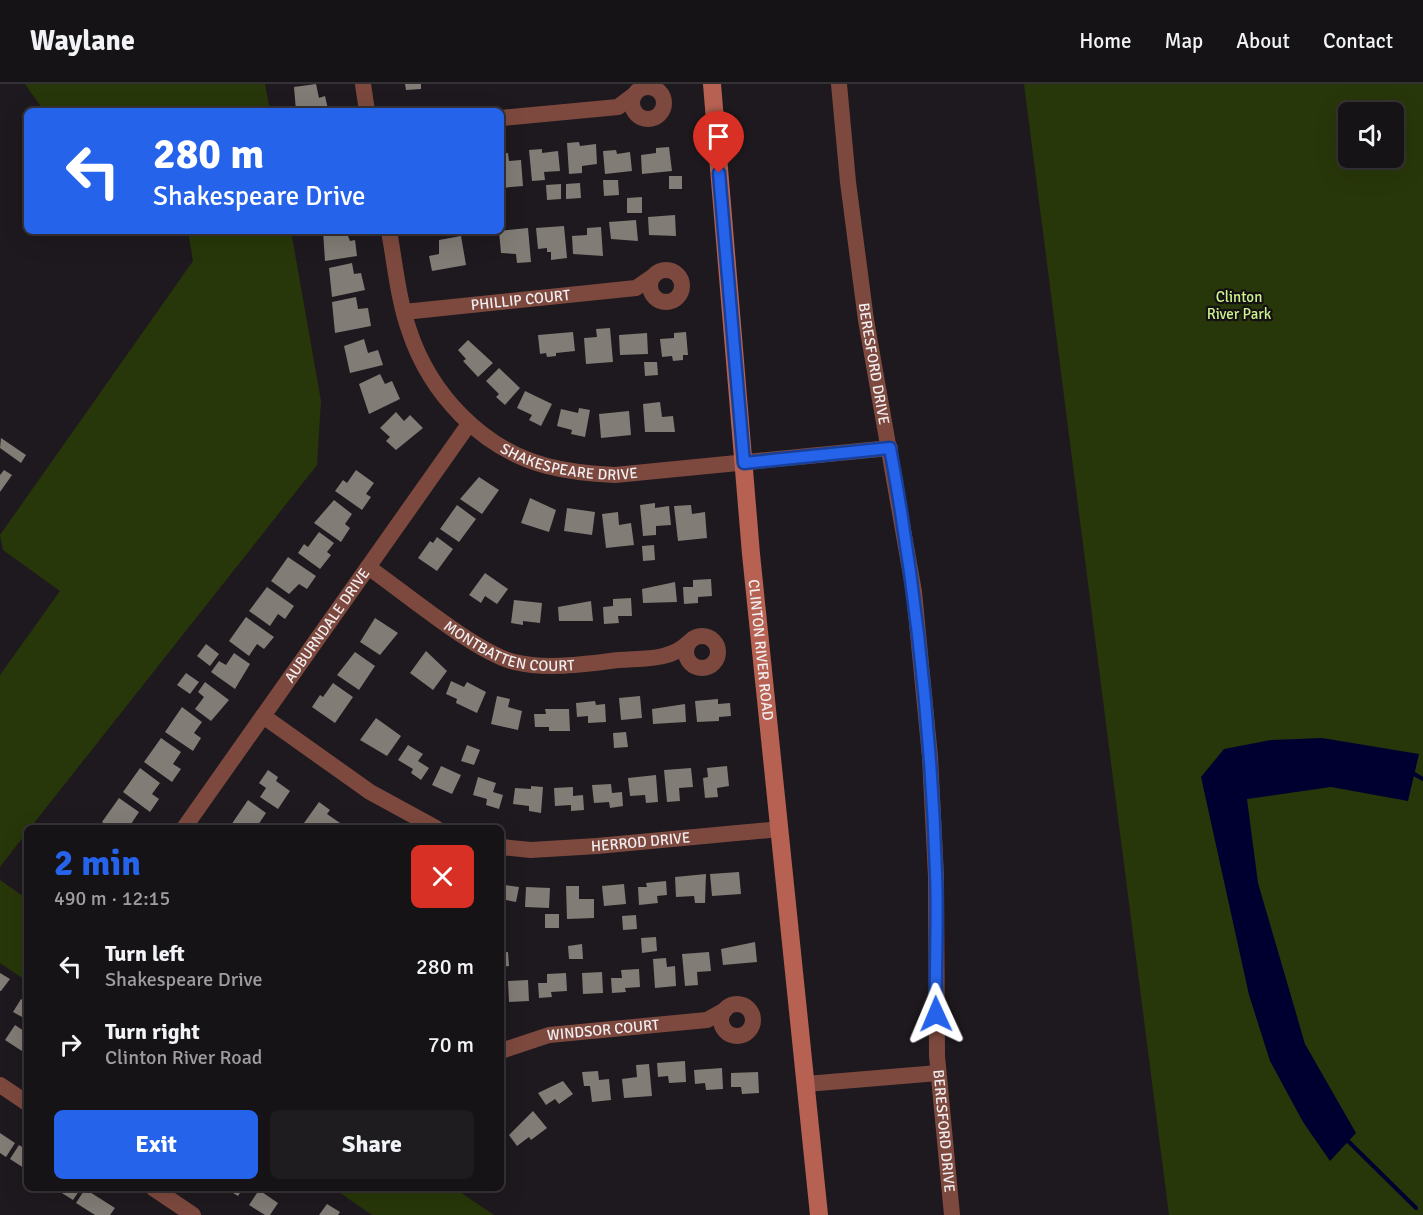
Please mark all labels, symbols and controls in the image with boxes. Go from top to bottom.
text: Waylane [30,24,135,58]
text: Home [1079,28,1132,54]
text: Map [1165,28,1203,54]
text: About [1236,28,1290,54]
text: Contact [1323,28,1393,54]
map controls [1338,102,1404,168]
button: sound [1338,102,1404,168]
pin [693,111,744,173]
icon: arrive [702,120,735,153]
text: 280 m [153,129,264,180]
icon: left [54,132,132,210]
text: Shakespeare Drive [153,180,366,213]
street label: PHILLIP COURT [470,286,572,314]
park label: Clinton River Park [1207,288,1272,323]
street label: BERESFORD DRIVE [855,302,893,426]
street label: SHAKESPEARE DRIVE [497,439,639,484]
street label: AUBURNDALE DRIVE [280,565,373,686]
street label: CLINTON RIVER ROAD [745,578,777,721]
street label: MONTBATTEN COURT [441,617,576,675]
street label: HERROD DRIVE [590,828,691,855]
text: 2 min [54,841,141,886]
button: close [411,845,474,908]
text: 490 m · 12:15 [54,886,170,911]
text: Turn left [105,940,185,967]
icon: left [54,950,87,983]
text: 280 m [416,953,474,980]
text: Shakespeare Drive [105,967,262,992]
position arrow [904,982,968,1046]
street label: WINDSOR COURT [546,1016,661,1044]
text: Turn right [105,1018,200,1045]
icon: right [54,1028,87,1061]
text: 70 m [428,1031,474,1058]
text: Clinton River Road [105,1045,262,1070]
street label: BERESFORD DRIVE [929,1069,959,1193]
button: Exit [54,1110,258,1179]
button: Share [270,1110,474,1179]

